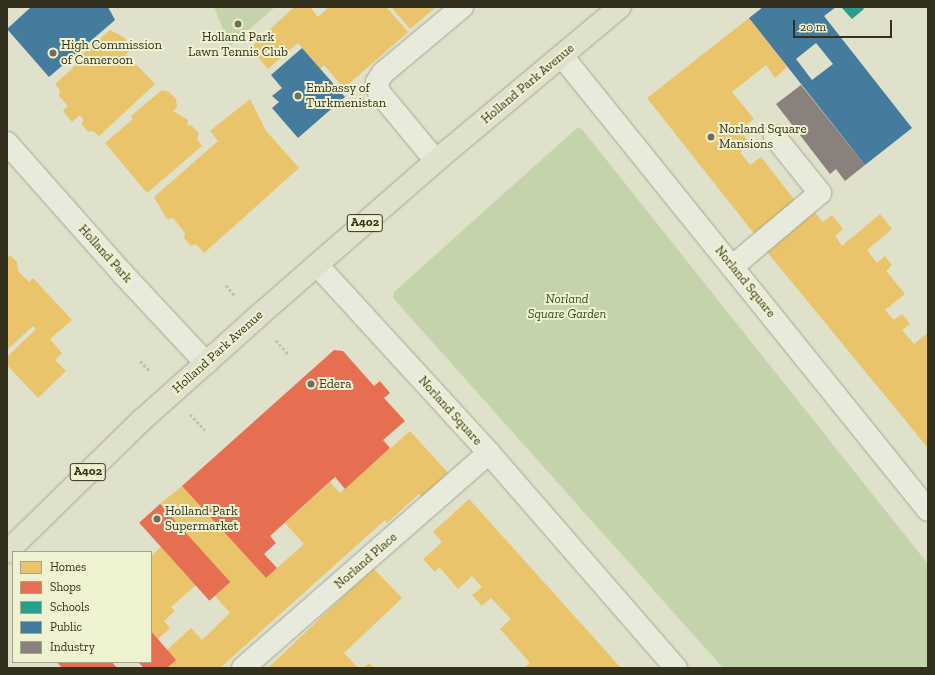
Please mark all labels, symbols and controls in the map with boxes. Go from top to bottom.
scale bar [795,12,894,38]
marker: Holland Park Lawn Tennis Club [233,19,243,29]
text: 20 m [800,20,826,34]
place label: Holland Park Lawn Tennis Club [188,30,288,61]
place label: High Commission of Cameroon [61,38,162,69]
street label: Holland Park Avenue [478,40,578,128]
marker: High Commission of Cameroon [48,48,58,58]
place label: Embassy of Turkmenistan [306,81,386,112]
marker: Embassy of Turkmenistan [293,91,303,101]
place label: Norland Square Mansions [719,122,807,153]
marker: Norland Square Mansions [706,132,716,142]
road number: A402 [346,213,384,233]
street label: Holland Park [75,222,135,286]
street label: Norland Square [711,243,779,321]
park label: Norland Square Garden [528,292,606,323]
street label: Holland Park Avenue [169,307,267,397]
street label: Norland Square [415,373,485,449]
place label: Edera [319,376,352,392]
marker: Edera [306,379,316,389]
road number: A402 [69,462,107,482]
place label: Holland Park Supermarket [165,504,238,535]
marker: Holland Park Supermarket [152,514,162,524]
street label: Norland Place [331,530,401,592]
legend [12,551,152,663]
text: Homes [50,560,86,574]
text: Shops [50,580,81,594]
text: Schools [50,600,89,614]
text: Public [50,620,82,634]
text: Industry [50,640,95,654]

